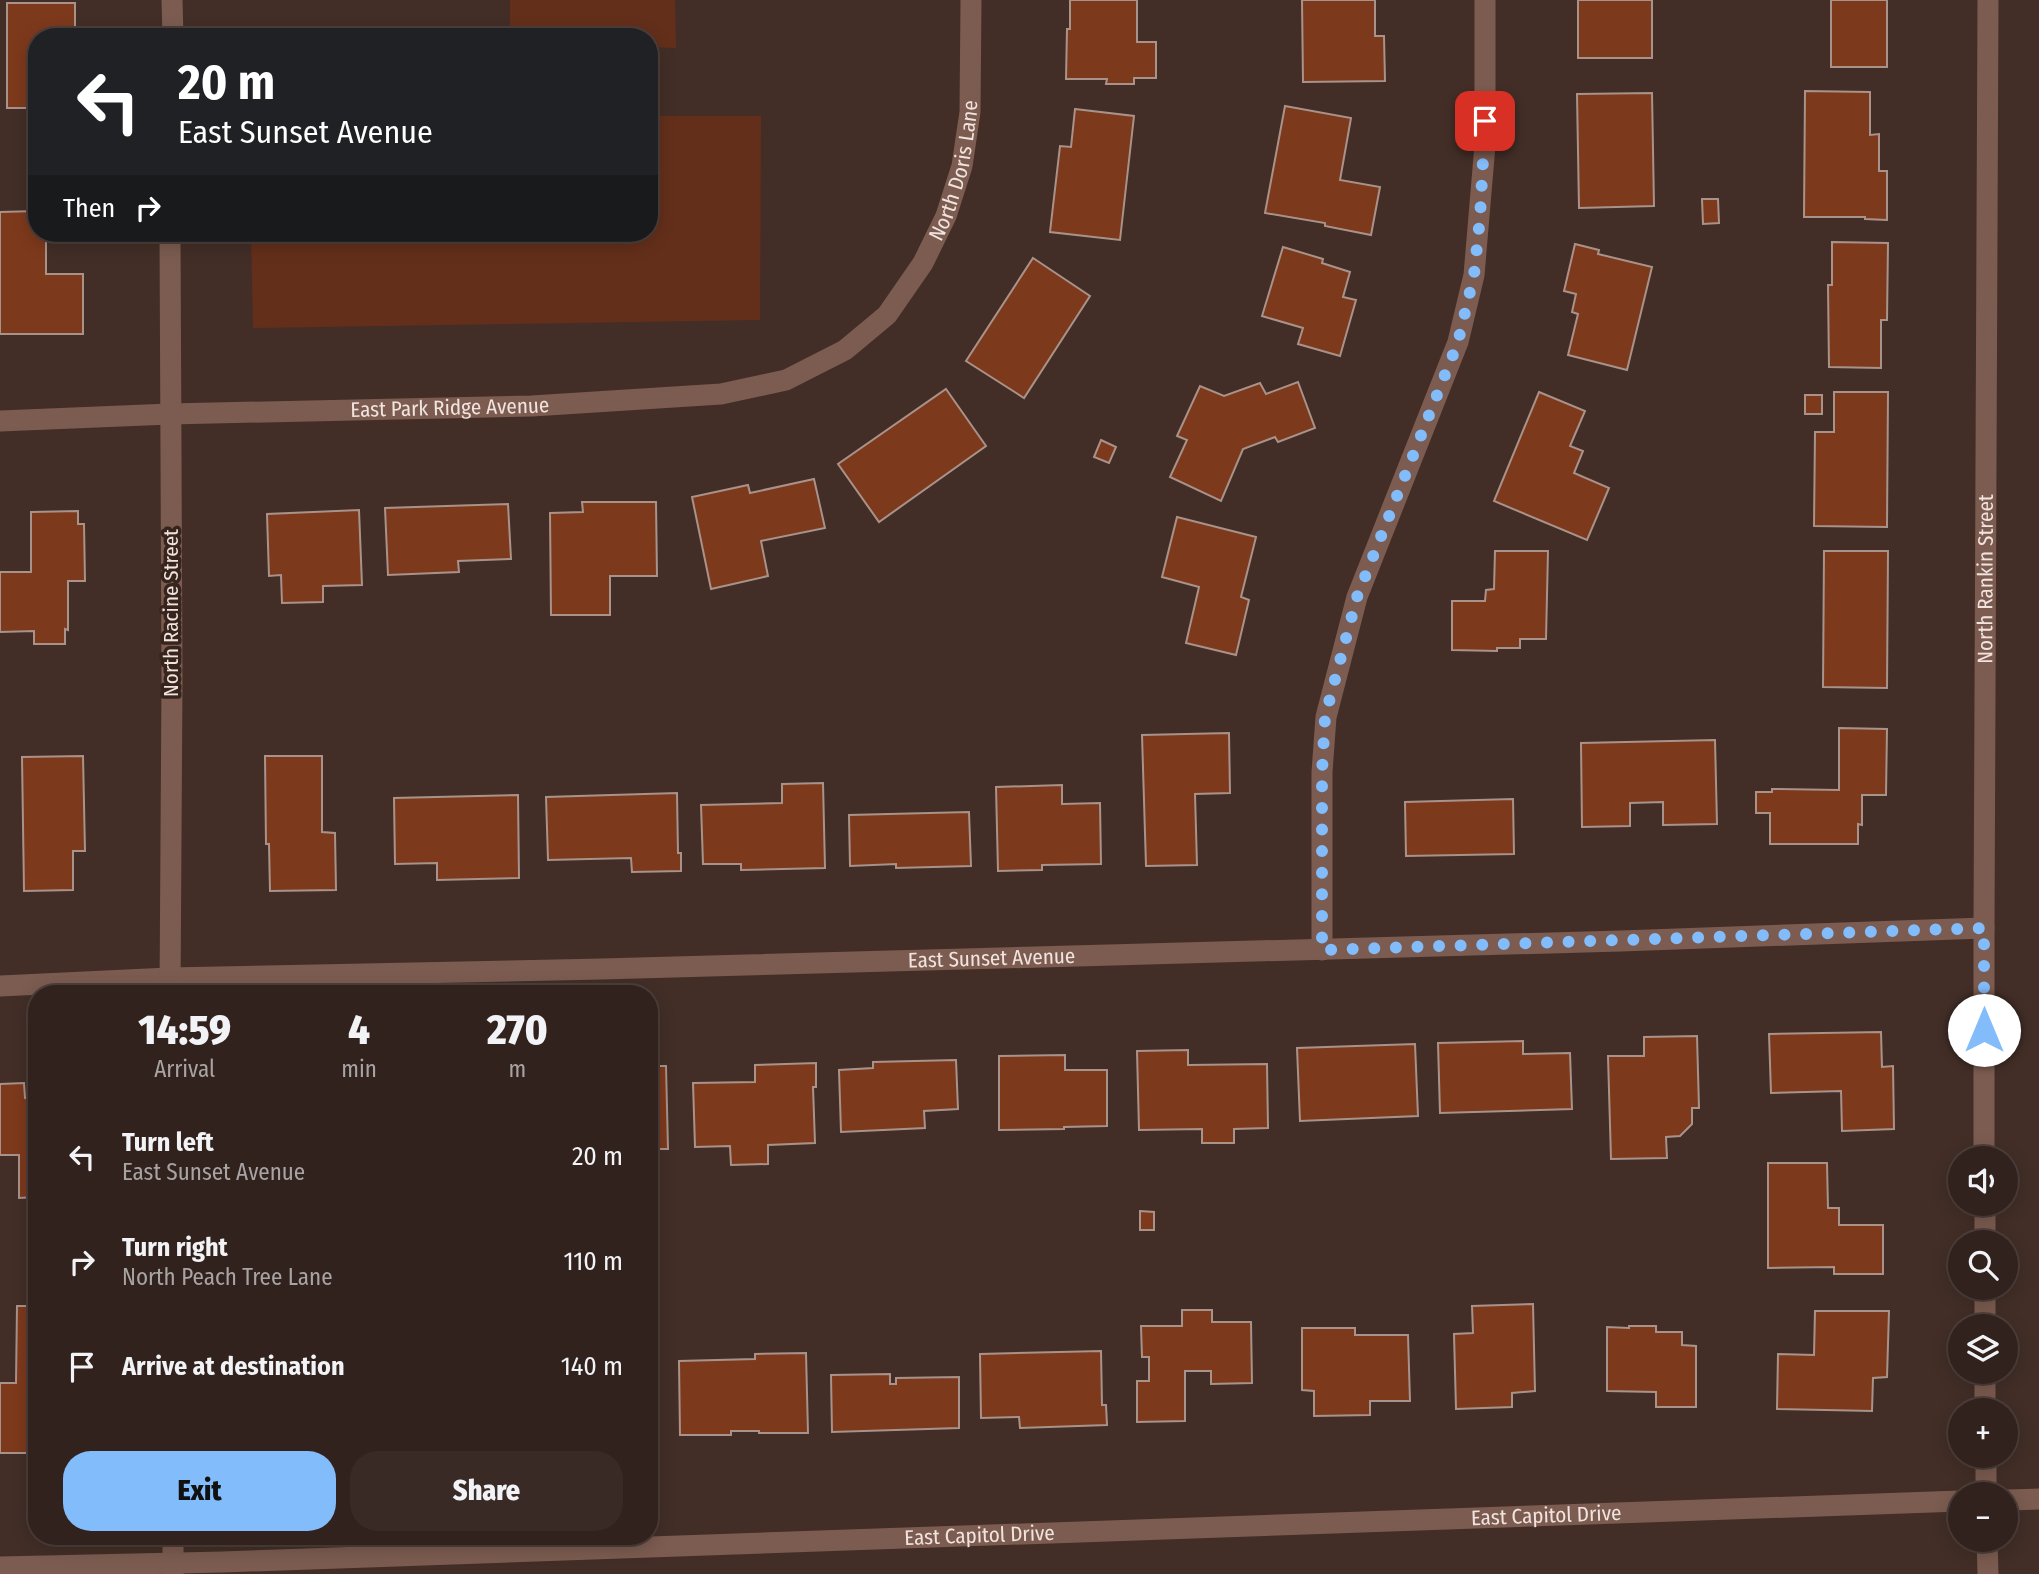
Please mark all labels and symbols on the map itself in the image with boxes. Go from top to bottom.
pin [1455,91,1515,151]
street label: North Doris Lane [923,100,983,245]
street label: East Park Ridge Avenue [350,392,550,423]
street label: North Rankin Street [1972,494,1999,664]
street label: North Racine Street [158,529,184,697]
street label: East Sunset Avenue [908,943,1076,974]
position arrow [1947,993,2021,1067]
street label: East Capitol Drive [1471,1500,1622,1531]
street label: East Capitol Drive [904,1520,1055,1551]

